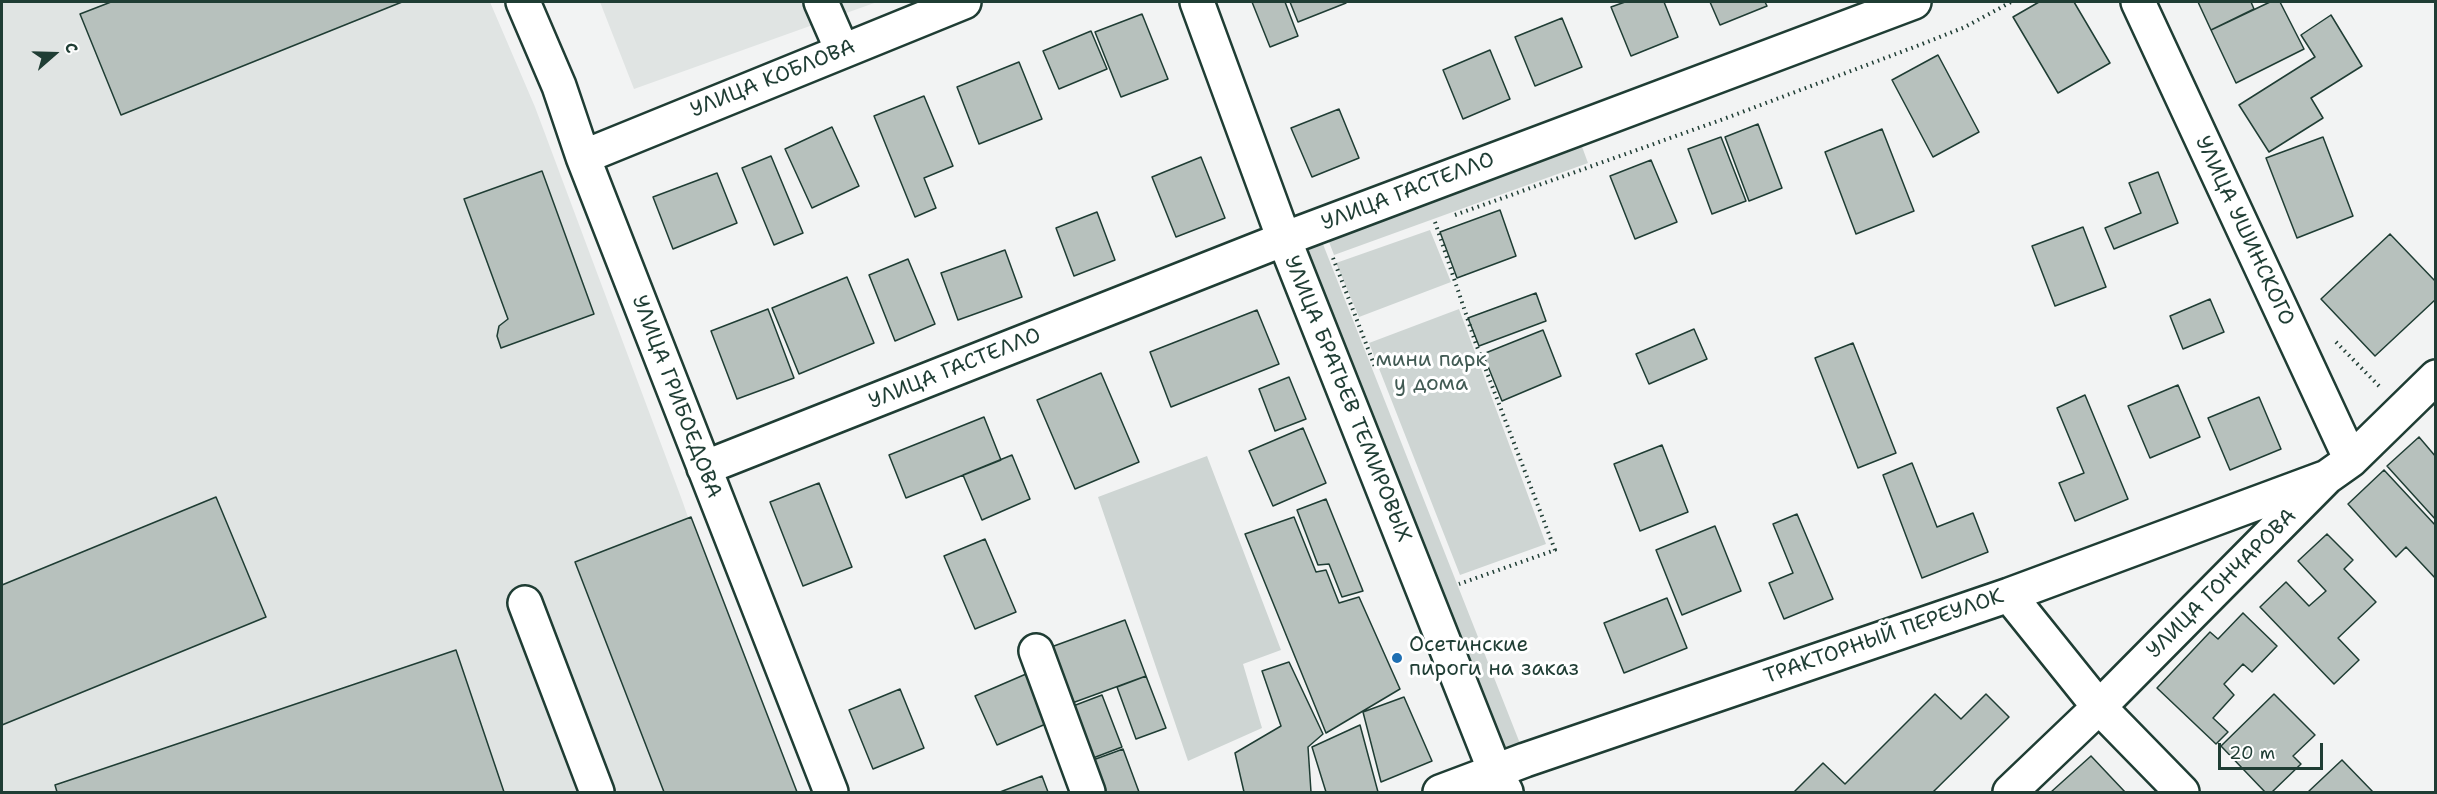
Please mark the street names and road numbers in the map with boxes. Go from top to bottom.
street label: УЛИЦА КОБЛОВА [687,34,859,124]
street label: УЛИЦА УШИНСКОГО [2189,132,2299,330]
street label: УЛИЦА ГАСТЕЛЛО [1318,147,1498,237]
street label: УЛИЦА БРАТЬЕВ ТЕМИРОВЫХ [1278,252,1416,546]
street label: УЛИЦА ГРИБОЕДОВА [626,292,726,502]
street label: УЛИЦА ГАСТЕЛЛО [865,323,1045,415]
street label: УЛИЦА ГОНЧАРОВА [2142,504,2302,664]
street label: ТРАКТОРНЫЙ ПЕРЕУЛОК [1761,584,2007,690]

